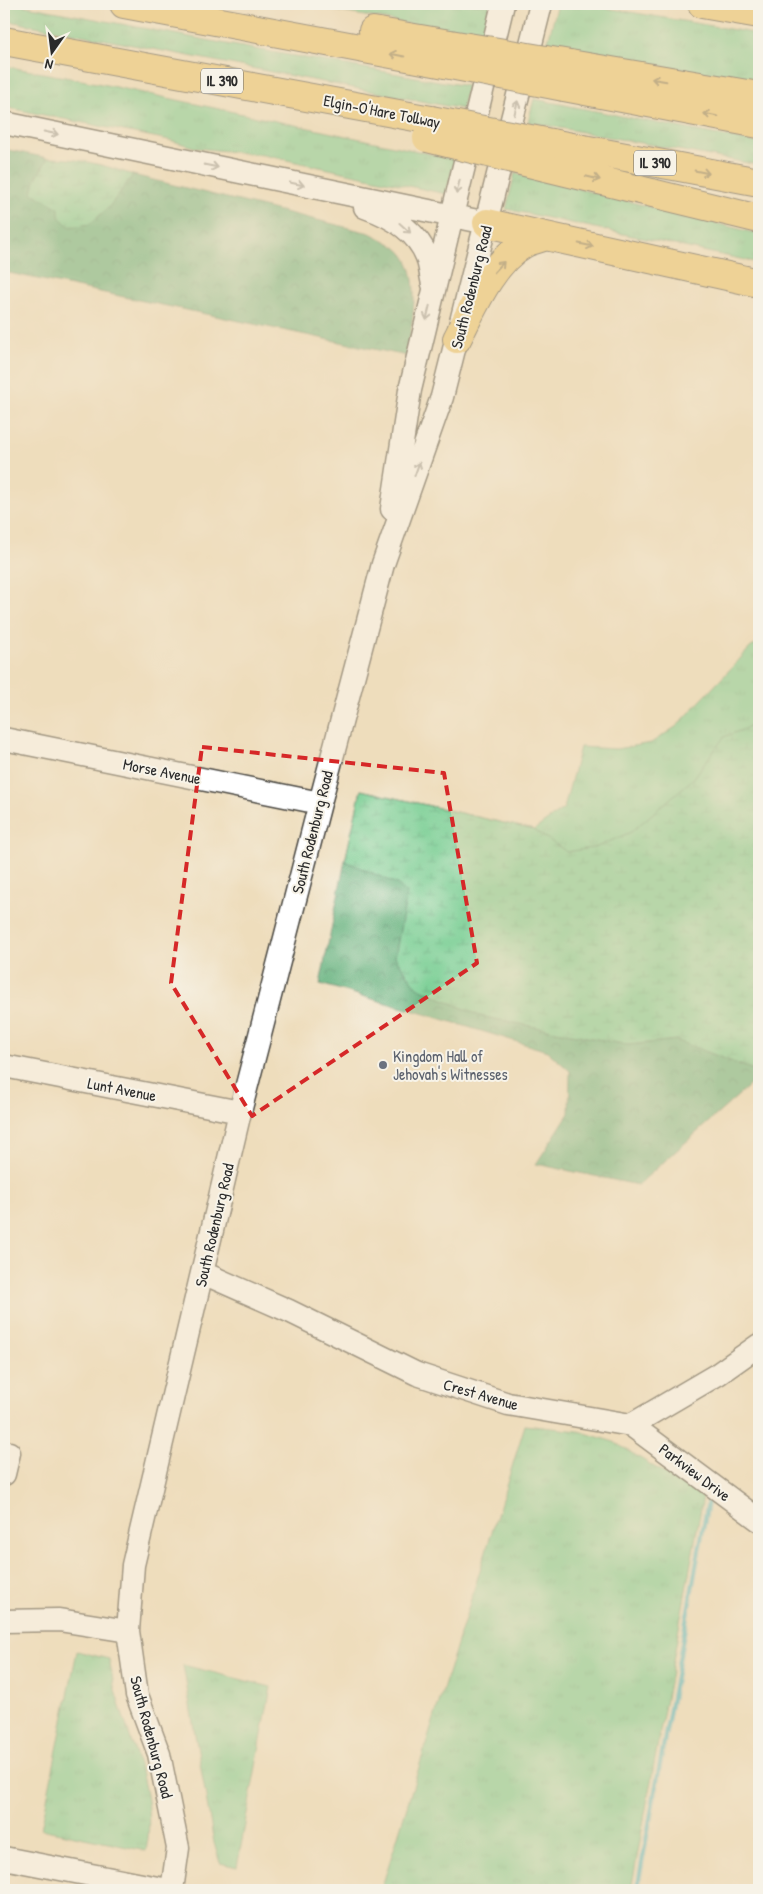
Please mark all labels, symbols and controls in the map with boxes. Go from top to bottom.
north arrow [28,28,78,78]
one-way arrow [390,49,406,59]
text: N [42,55,55,75]
road number: IL 390 [201,68,243,94]
one-way arrow [652,74,668,84]
street label: Elgin-O'Hare Tollway [322,89,442,133]
one-way arrow [512,100,521,116]
one-way arrow [704,109,720,119]
one-way arrow [43,129,59,139]
road number: IL 390 [634,150,676,176]
one-way arrow [202,162,218,172]
one-way arrow [694,167,710,177]
one-way arrow [584,174,600,183]
one-way arrow [453,179,462,195]
one-way arrow [288,180,304,189]
one-way arrow [398,222,411,234]
street label: South Rodenburg Road [445,223,497,351]
one-way arrow [577,241,593,250]
one-way arrow [493,261,505,274]
one-way arrow [423,305,432,321]
one-way arrow [413,462,422,477]
street label: Morse Avenue [121,753,203,789]
street label: South Rodenburg Road [286,768,338,896]
place label: Kingdom Hall of Jehovah's Witnesses [393,1045,508,1085]
marker: Kingdom Hall of Jehovah's Witnesses [377,1059,389,1071]
street label: Lunt Avenue [86,1072,159,1107]
street label: South Rodenburg Road [189,1161,239,1289]
street label: Crest Avenue [441,1373,522,1415]
street label: Parkview Drive [655,1438,736,1507]
street label: South Rodenburg Road [125,1673,179,1801]

